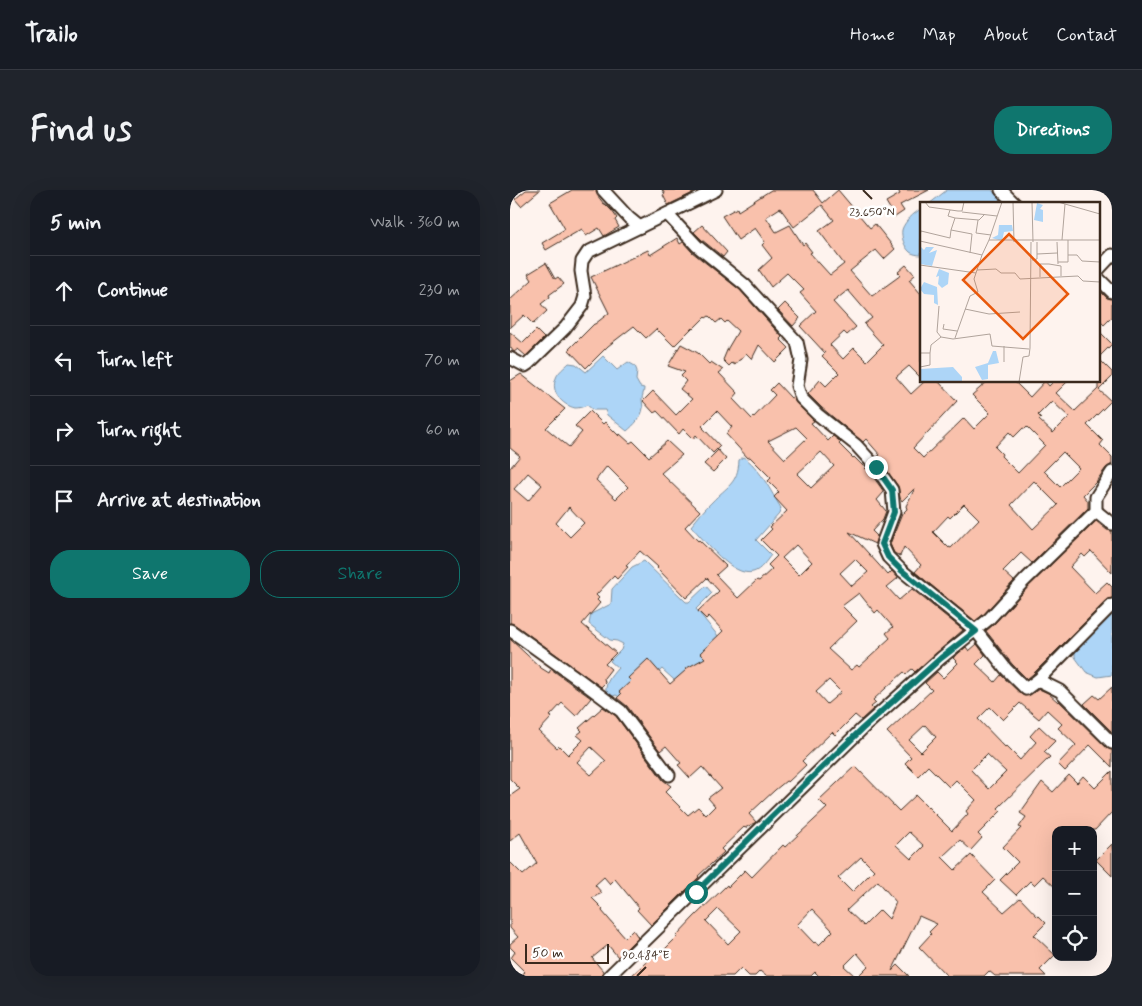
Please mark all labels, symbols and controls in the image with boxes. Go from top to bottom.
text: Trailo [25,19,78,50]
text: Home [850,23,895,47]
text: Map [923,23,956,47]
text: About [984,23,1028,47]
text: Contact [1056,23,1117,47]
button: Directions [994,106,1112,154]
text: Find us [30,107,132,153]
inset map [920,202,1100,382]
text: 23.650°N [849,205,895,221]
text: 5 min [50,209,102,237]
text: Walk · 360 m [370,212,460,233]
icon: ahead [50,277,78,305]
text: Continue [97,278,168,303]
text: 230 m [419,280,460,301]
icon: left [50,347,78,375]
text: Turn left [97,348,173,373]
text: 70 m [424,350,460,371]
icon: right [50,417,78,445]
text: Turn right [97,418,181,443]
text: 60 m [426,420,460,441]
route end [865,456,888,479]
icon: arrive [50,487,78,515]
text: Arrive at destination [97,488,261,513]
button: Save [50,550,250,598]
button: Share [260,550,460,598]
map controls [1052,826,1097,961]
button: + [1052,826,1097,871]
button: − [1052,871,1097,916]
route start [685,881,708,904]
button: locate [1052,916,1097,961]
scale bar [525,941,609,964]
text: 50 m [532,944,563,962]
text: 90.484°E [622,948,670,964]

